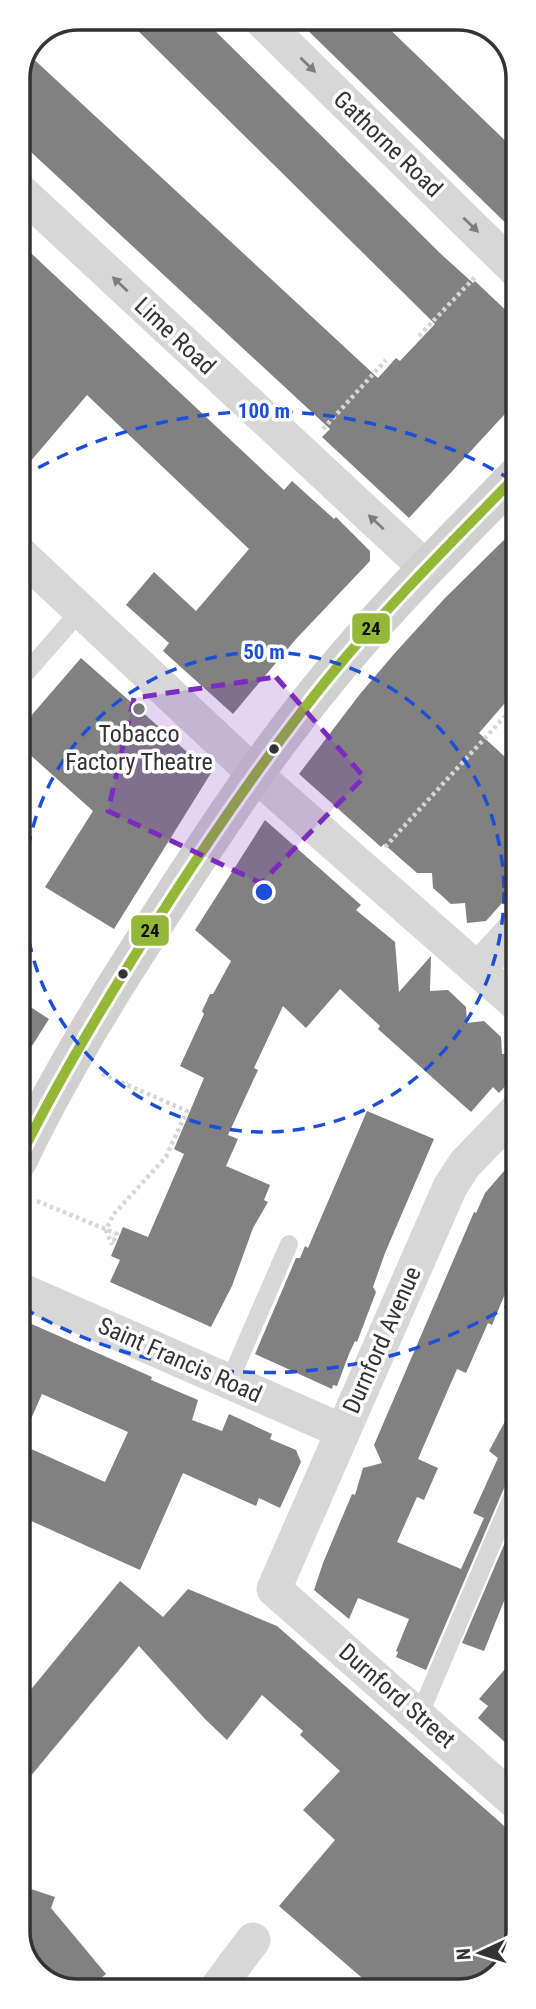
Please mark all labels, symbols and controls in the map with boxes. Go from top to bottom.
one-way arrow [299,57,316,73]
street label: Gathorne Road [328,85,448,203]
one-way arrow [462,216,479,233]
one-way arrow [111,276,129,292]
street label: Lime Road [129,292,221,380]
text: 100 m [238,399,290,423]
one-way arrow [367,514,385,530]
line badge: 24 [351,612,391,645]
text: 24 [361,617,381,640]
text: 50 m [243,640,285,664]
marker: Tobacco Factory Theatre [131,701,147,717]
place label: Tobacco Factory Theatre [65,720,213,776]
unlabelled marker [267,742,281,756]
centre of rings [252,880,276,904]
line badge: 24 [130,914,170,947]
text: 24 [140,919,160,942]
unlabelled marker [116,967,130,981]
street label: Durnford Avenue [337,1262,427,1418]
street label: Saint Francis Road [94,1311,266,1409]
street label: Durnford Street [333,1638,461,1754]
north arrow [445,1918,515,1988]
text: N [452,1948,475,1961]

